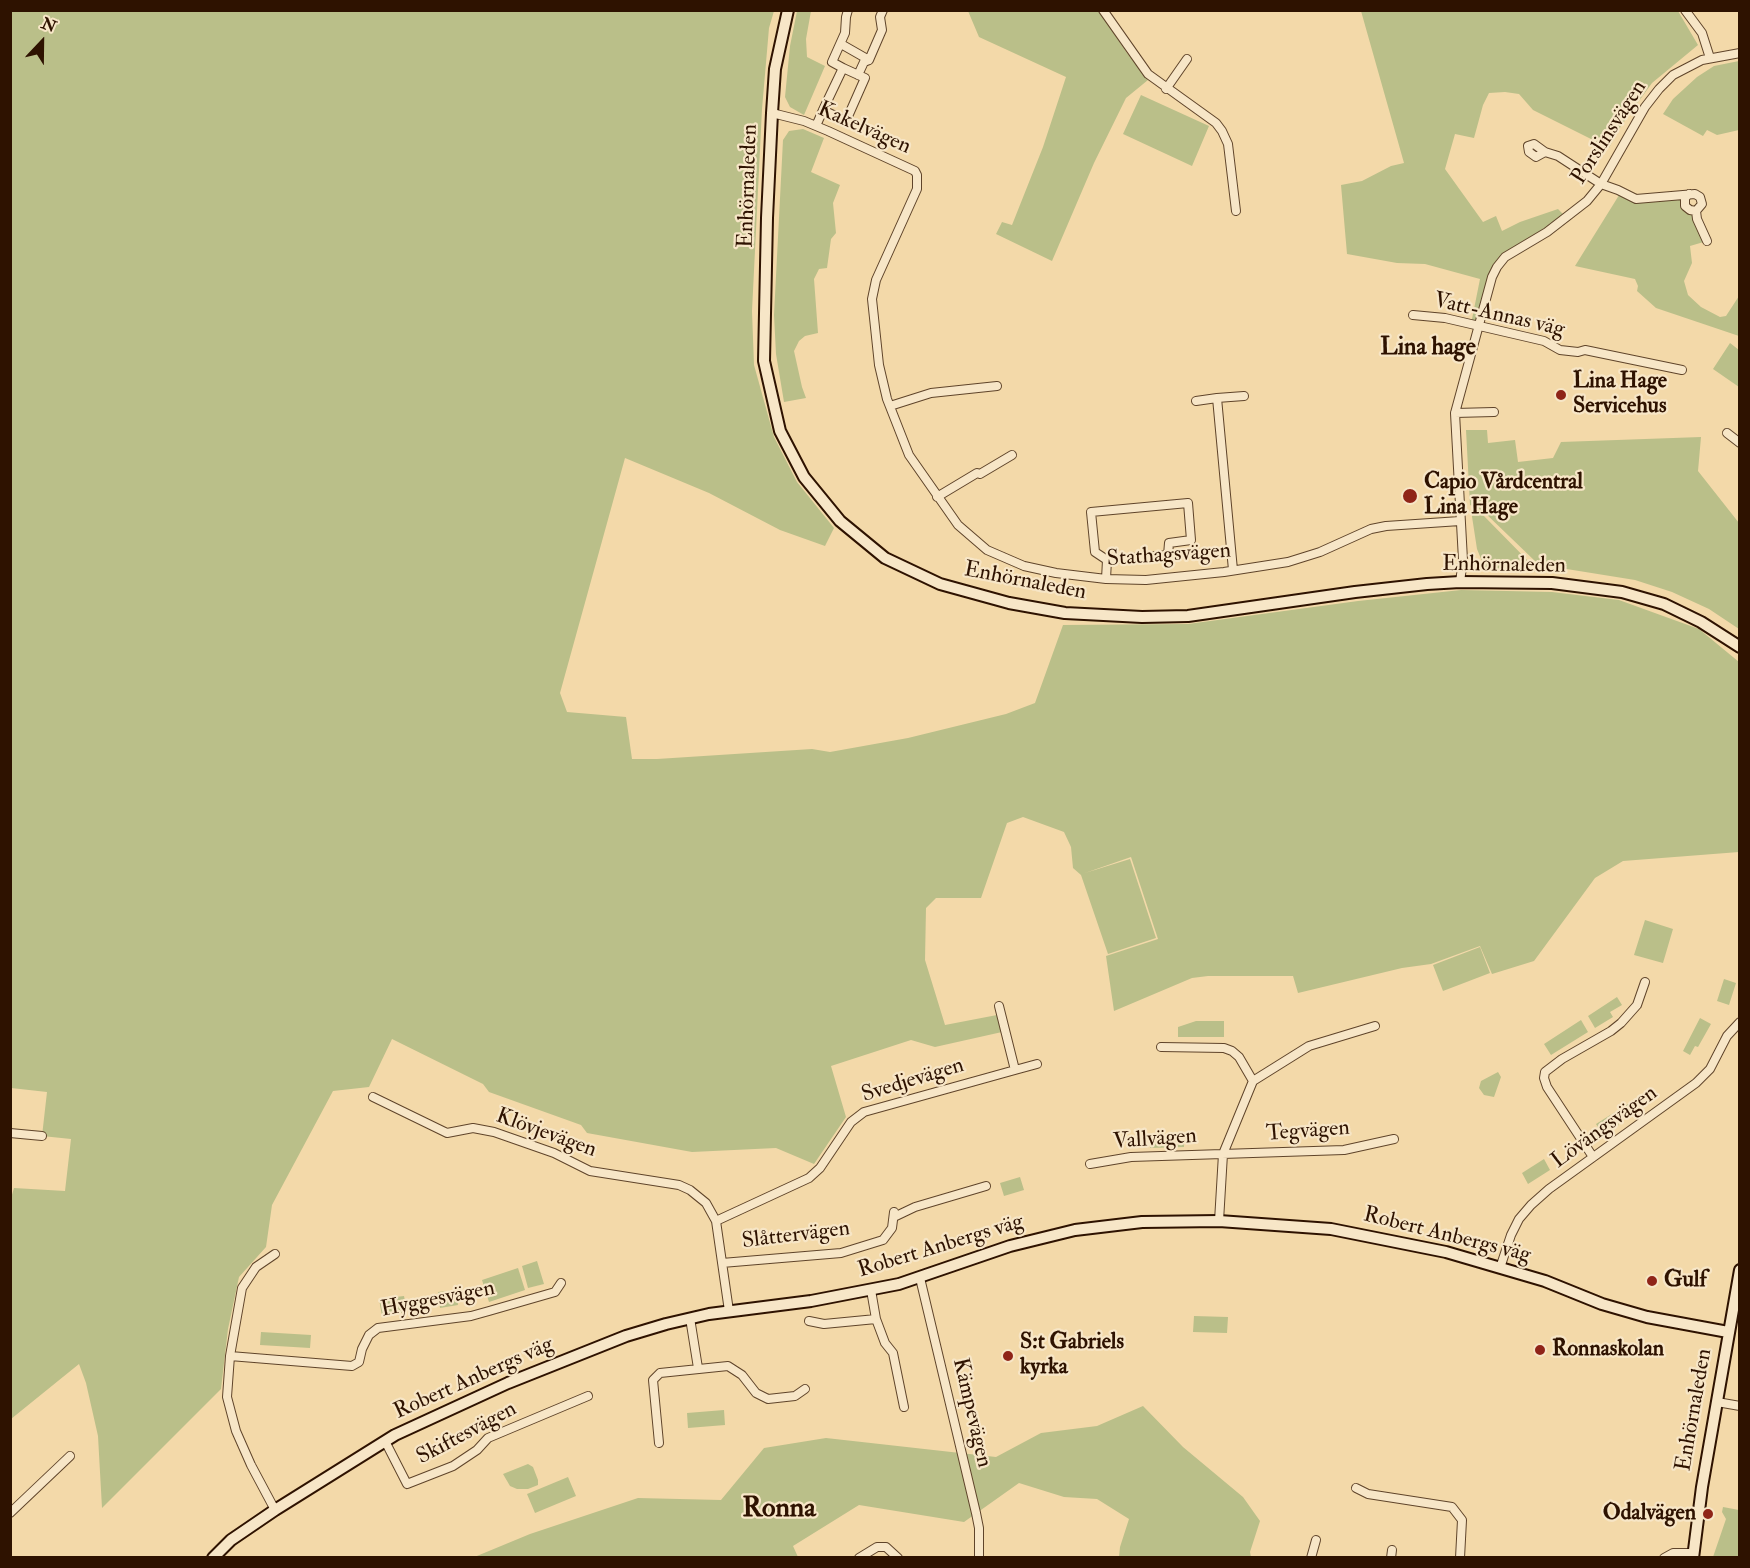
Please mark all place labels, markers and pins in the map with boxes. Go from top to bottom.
place label: Lina Hage Servicehus [1573,369,1667,420]
marker: Lina Hage Servicehus [1554,388,1568,402]
place label: Capio Vårdcentral Lina Hage [1424,470,1583,522]
marker: Capio Vårdcentral Lina Hage [1401,487,1419,505]
place label: Gulf [1664,1268,1707,1294]
marker: Gulf [1645,1274,1659,1288]
place label: S:t Gabriels kyrka [1020,1330,1124,1382]
place label: Ronnaskolan [1552,1337,1664,1363]
marker: Ronnaskolan [1533,1343,1547,1357]
marker: S:t Gabriels kyrka [1001,1349,1015,1363]
place label: Odalvägen [1603,1501,1696,1527]
marker: Odalvägen [1701,1507,1715,1521]

